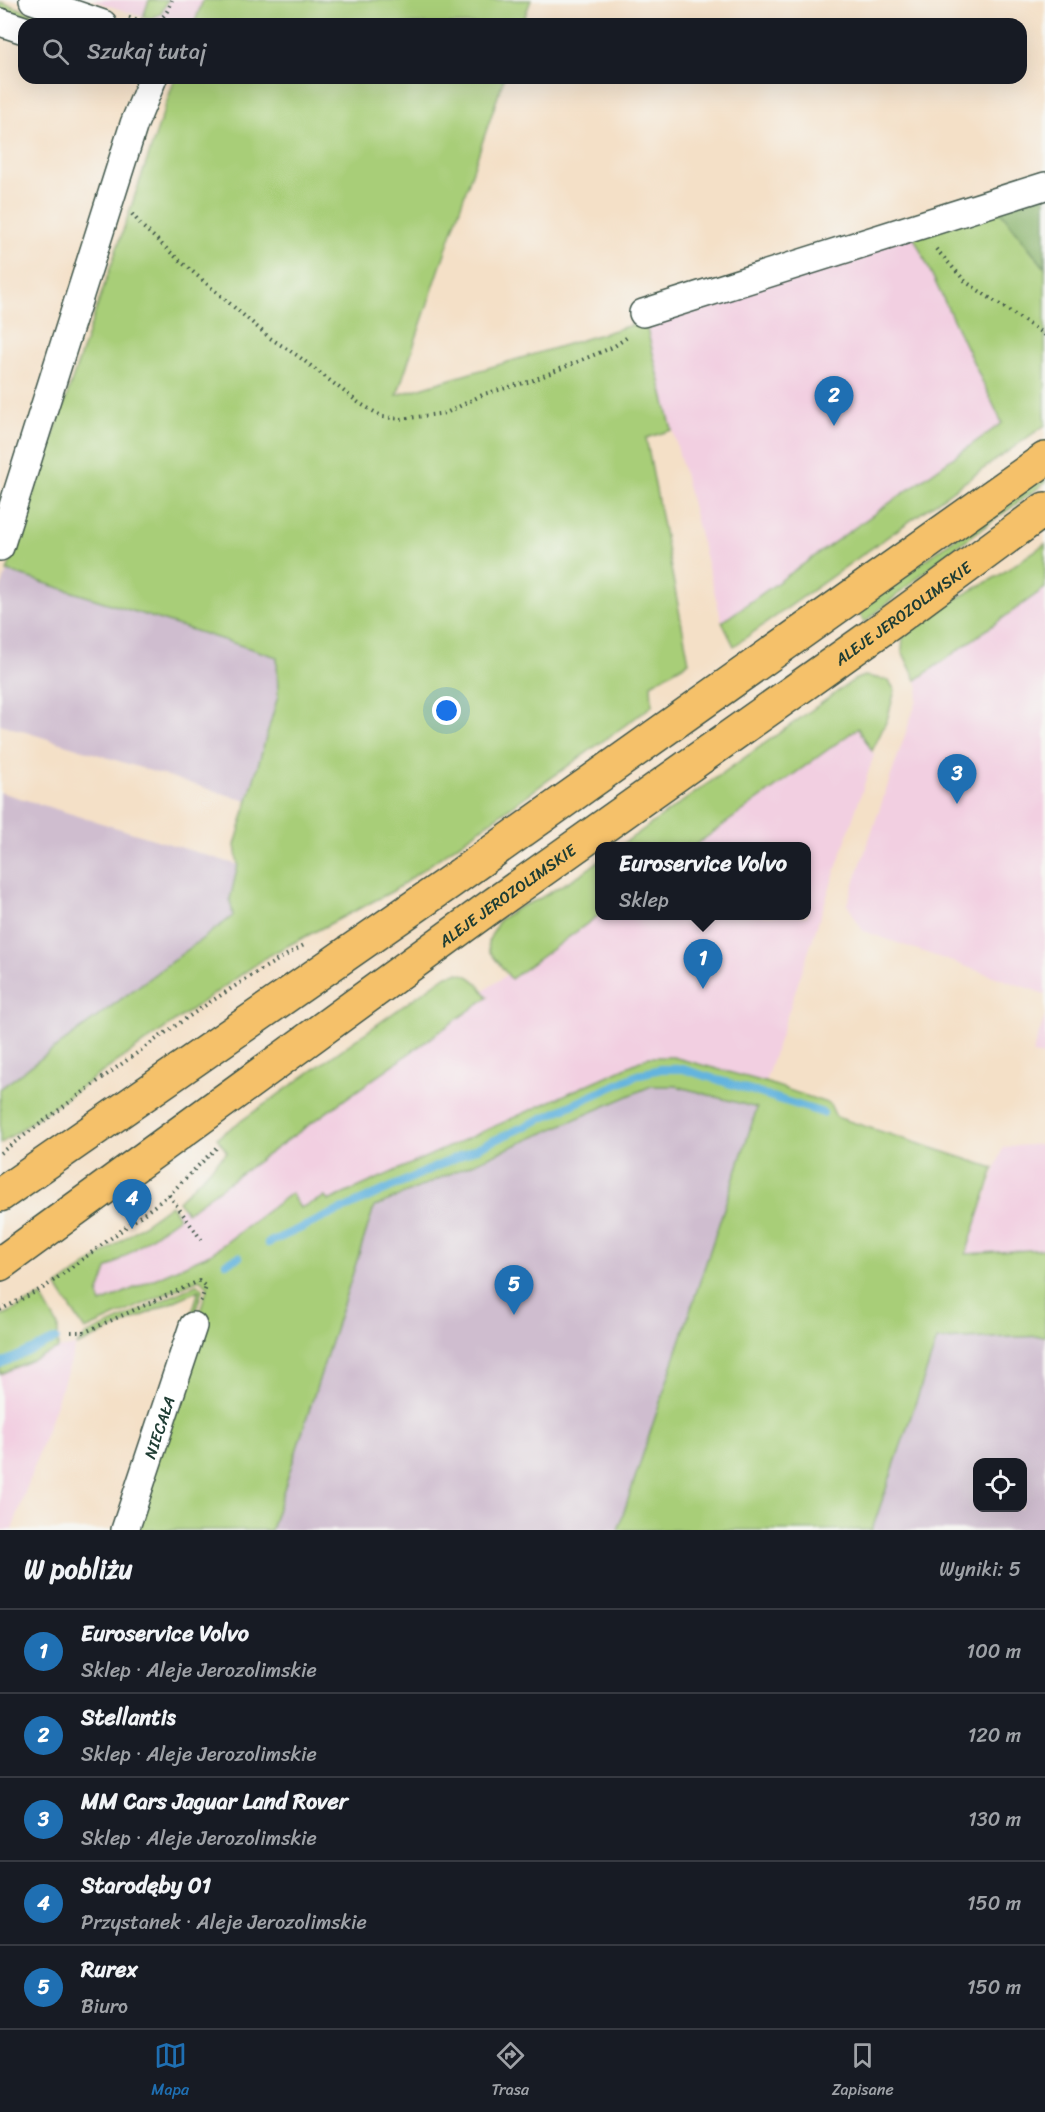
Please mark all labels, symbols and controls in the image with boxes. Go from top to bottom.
search box [18,18,1027,84]
text: Szukaj tutaj [87,32,206,71]
icon: search [39,35,72,68]
pin: 2 [814,376,854,426]
street label: ALEJE JEROZOLIMSKIE [828,553,979,674]
your location [432,696,461,725]
pin: 3 [938,754,976,804]
street label: ALEJE JEROZOLIMSKIE [431,836,583,956]
popup [595,842,811,920]
text: Euroservice Volvo [619,844,787,883]
text: Sklep [619,883,669,918]
pin: 1 [684,940,722,989]
pin: 4 [112,1180,152,1229]
pin: 5 [494,1266,534,1315]
street label: NIECAŁA [136,1392,184,1463]
map controls [973,1458,1027,1512]
button: locate [973,1458,1027,1512]
text: W pobliżu [24,1546,133,1592]
text: Wyniki: 5 [939,1552,1021,1587]
text: Euroservice Volvo [81,1614,249,1653]
text: 1 [39,1634,48,1669]
text: 100 m [967,1634,1021,1669]
text: Sklep · Aleje Jerozolimskie [81,1653,317,1688]
text: Stellantis [81,1698,176,1737]
text: 2 [38,1718,49,1753]
text: 120 m [968,1718,1021,1753]
text: Sklep · Aleje Jerozolimskie [81,1737,317,1772]
text: MM Cars Jaguar Land Rover [81,1782,348,1821]
text: 3 [38,1802,49,1837]
text: 130 m [968,1802,1021,1837]
text: Sklep · Aleje Jerozolimskie [81,1821,317,1856]
text: Starodęby 01 [81,1866,211,1905]
text: 4 [37,1886,50,1921]
text: 150 m [967,1886,1021,1921]
text: Przystanek · Aleje Jerozolimskie [81,1905,367,1940]
text: Rurex [81,1950,138,1989]
text: 5 [37,1970,50,2005]
text: 150 m [967,1970,1021,2005]
text: Biuro [81,1989,128,2024]
tab: Mapa [151,2039,189,2104]
tab: Trasa [492,2039,529,2104]
tab: Zapisane [832,2039,894,2104]

